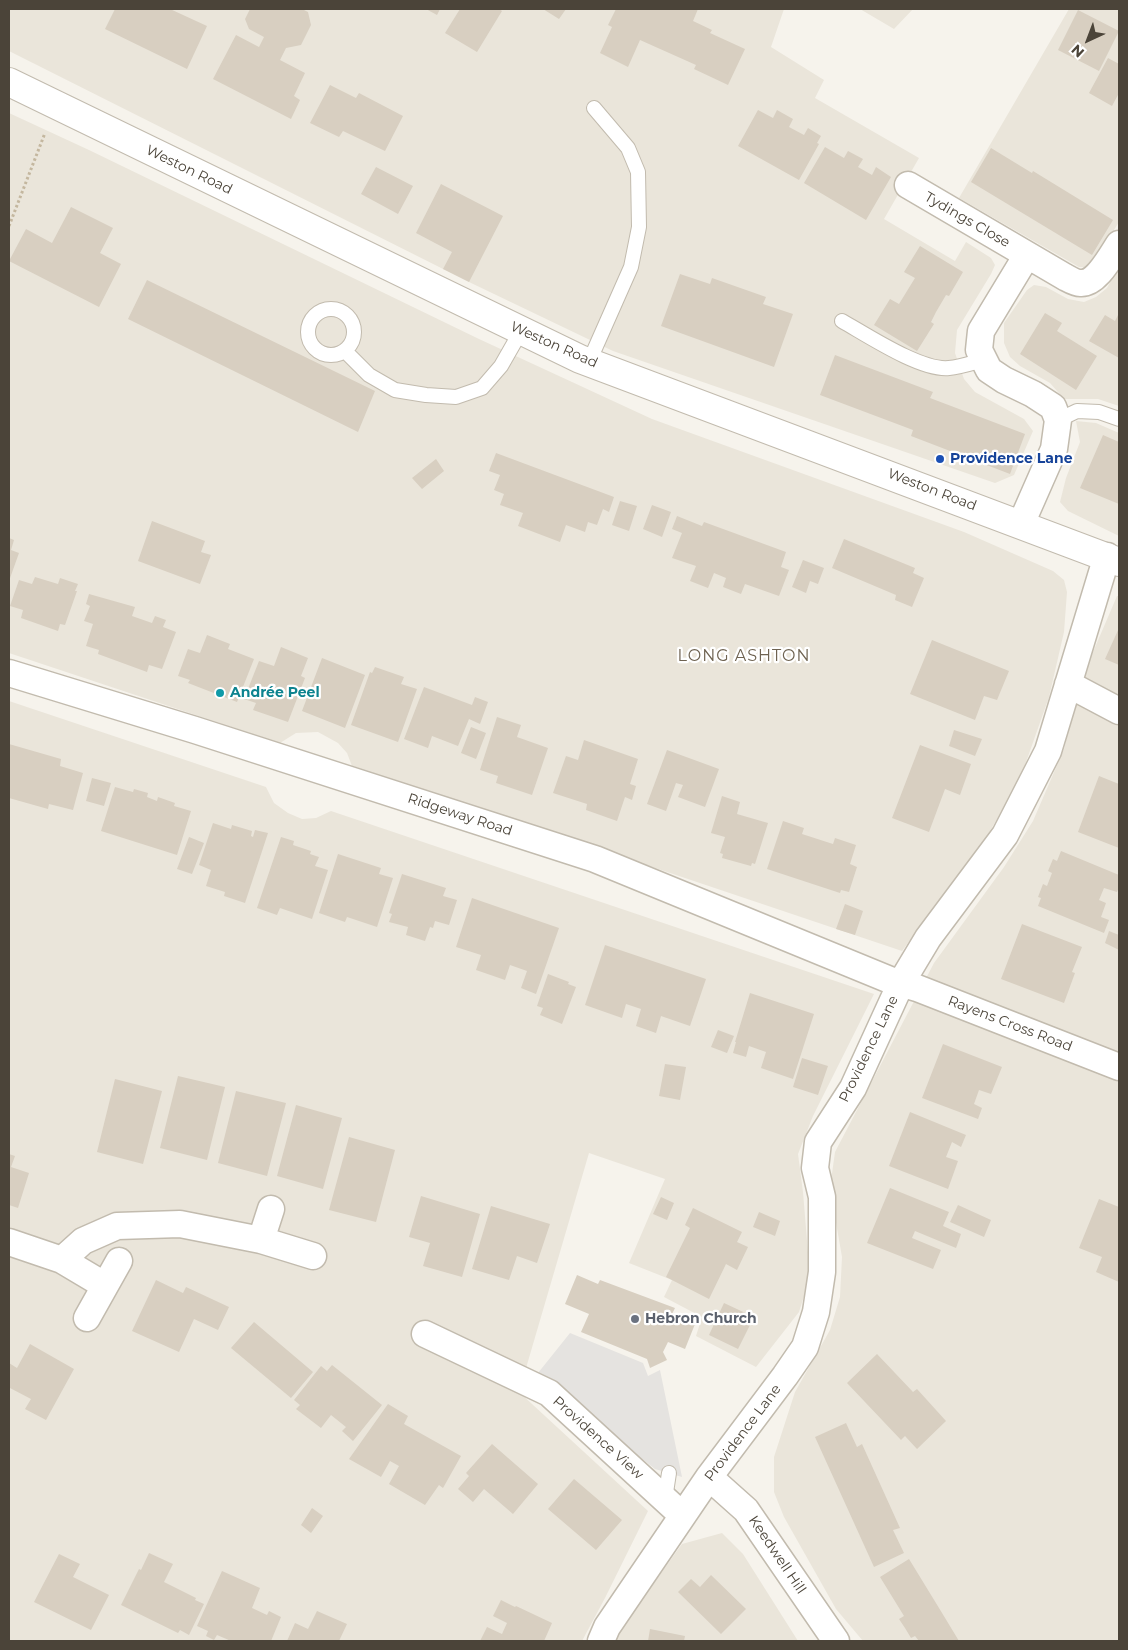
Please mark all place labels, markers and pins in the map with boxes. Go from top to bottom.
place label: Providence Lane [950,451,1073,467]
marker: Providence Lane [934,453,946,465]
place label: Andrée Peel [230,685,320,701]
marker: Andrée Peel [214,687,226,699]
place label: Hebron Church [645,1311,757,1327]
marker: Hebron Church [629,1313,641,1325]

